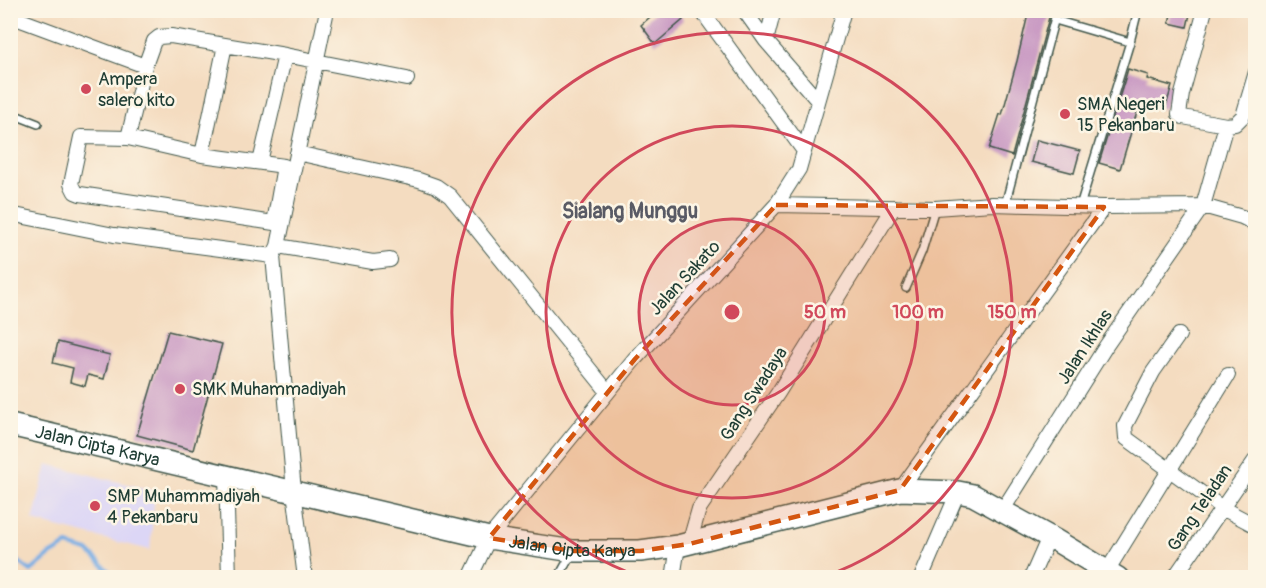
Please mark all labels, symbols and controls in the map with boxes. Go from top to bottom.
place label: Ampera salero kito [98,68,175,112]
marker: Ampera salero kito [79,82,93,96]
place label: SMA Negeri 15 Pekanbaru [1077,93,1175,137]
marker: SMA Negeri 15 Pekanbaru [1058,107,1072,121]
district label: Sialang Munggu [562,198,698,225]
street label: Jalan Sakato [644,235,726,320]
text: 50 m [804,301,846,324]
text: 100 m [892,301,944,324]
text: 150 m [988,301,1037,324]
centre of rings [722,302,742,322]
street label: Jalan Ikhlas [1052,305,1118,389]
street label: Gang Swadaya [715,343,793,445]
place label: SMK Muhammadiyah [192,378,346,401]
marker: SMK Muhammadiyah [173,382,187,396]
street label: Jalan Cipta Karya [33,420,162,471]
street label: Gang Teladan [1162,460,1238,556]
place label: SMP Muhammadiyah 4 Pekanbaru [107,485,260,529]
marker: SMP Muhammadiyah 4 Pekanbaru [88,499,102,513]
street label: Jalan Cipta Karya [507,530,636,563]

